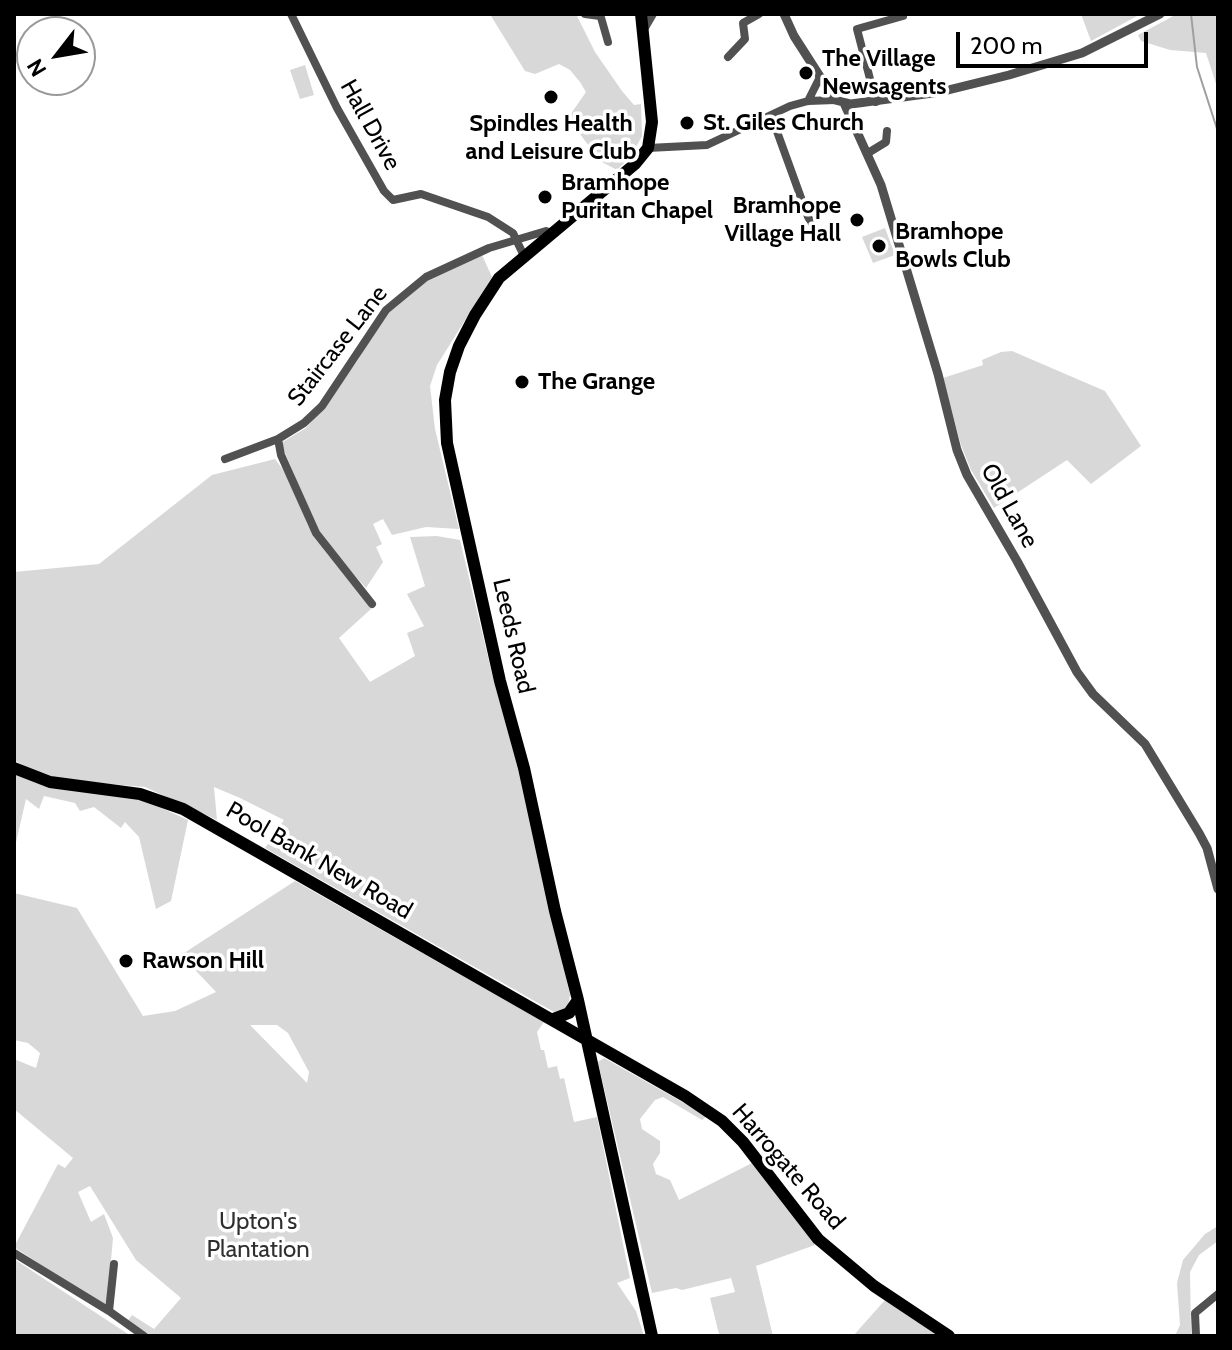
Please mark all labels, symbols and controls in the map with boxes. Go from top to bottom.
north arrow [16,16,96,96]
scale bar [960,16,1152,66]
text: 200 m [970,31,1043,60]
place label: The Village Newsagents [822,45,946,101]
text: N [21,54,52,81]
marker: The Village Newsagents [797,64,815,82]
street label: Hall Drive [333,75,407,175]
marker: Spindles Health and Leisure Club [542,88,560,106]
place label: St. Giles Church [703,109,864,137]
place label: Spindles Health and Leisure Club [466,110,636,166]
marker: St. Giles Church [678,114,696,132]
place label: Bramhope Puritan Chapel [561,169,713,225]
marker: Bramhope Puritan Chapel [536,188,554,206]
place label: Bramhope Village Hall [724,192,841,248]
marker: Bramhope Village Hall [848,211,866,229]
place label: Bramhope Bowls Club [895,218,1011,274]
marker: Bramhope Bowls Club [870,237,888,255]
street label: Staircase Lane [282,280,394,412]
place label: The Grange [538,368,655,396]
marker: The Grange [513,373,531,391]
street label: Old Lane [974,459,1044,553]
street label: Leeds Road [486,576,540,696]
street label: Pool Bank New Road [221,796,417,926]
place label: Rawson Hill [142,947,264,975]
marker: Rawson Hill [117,952,135,970]
street label: Harrogate Road [726,1098,850,1236]
park label: Upton's Plantation [206,1208,310,1264]

